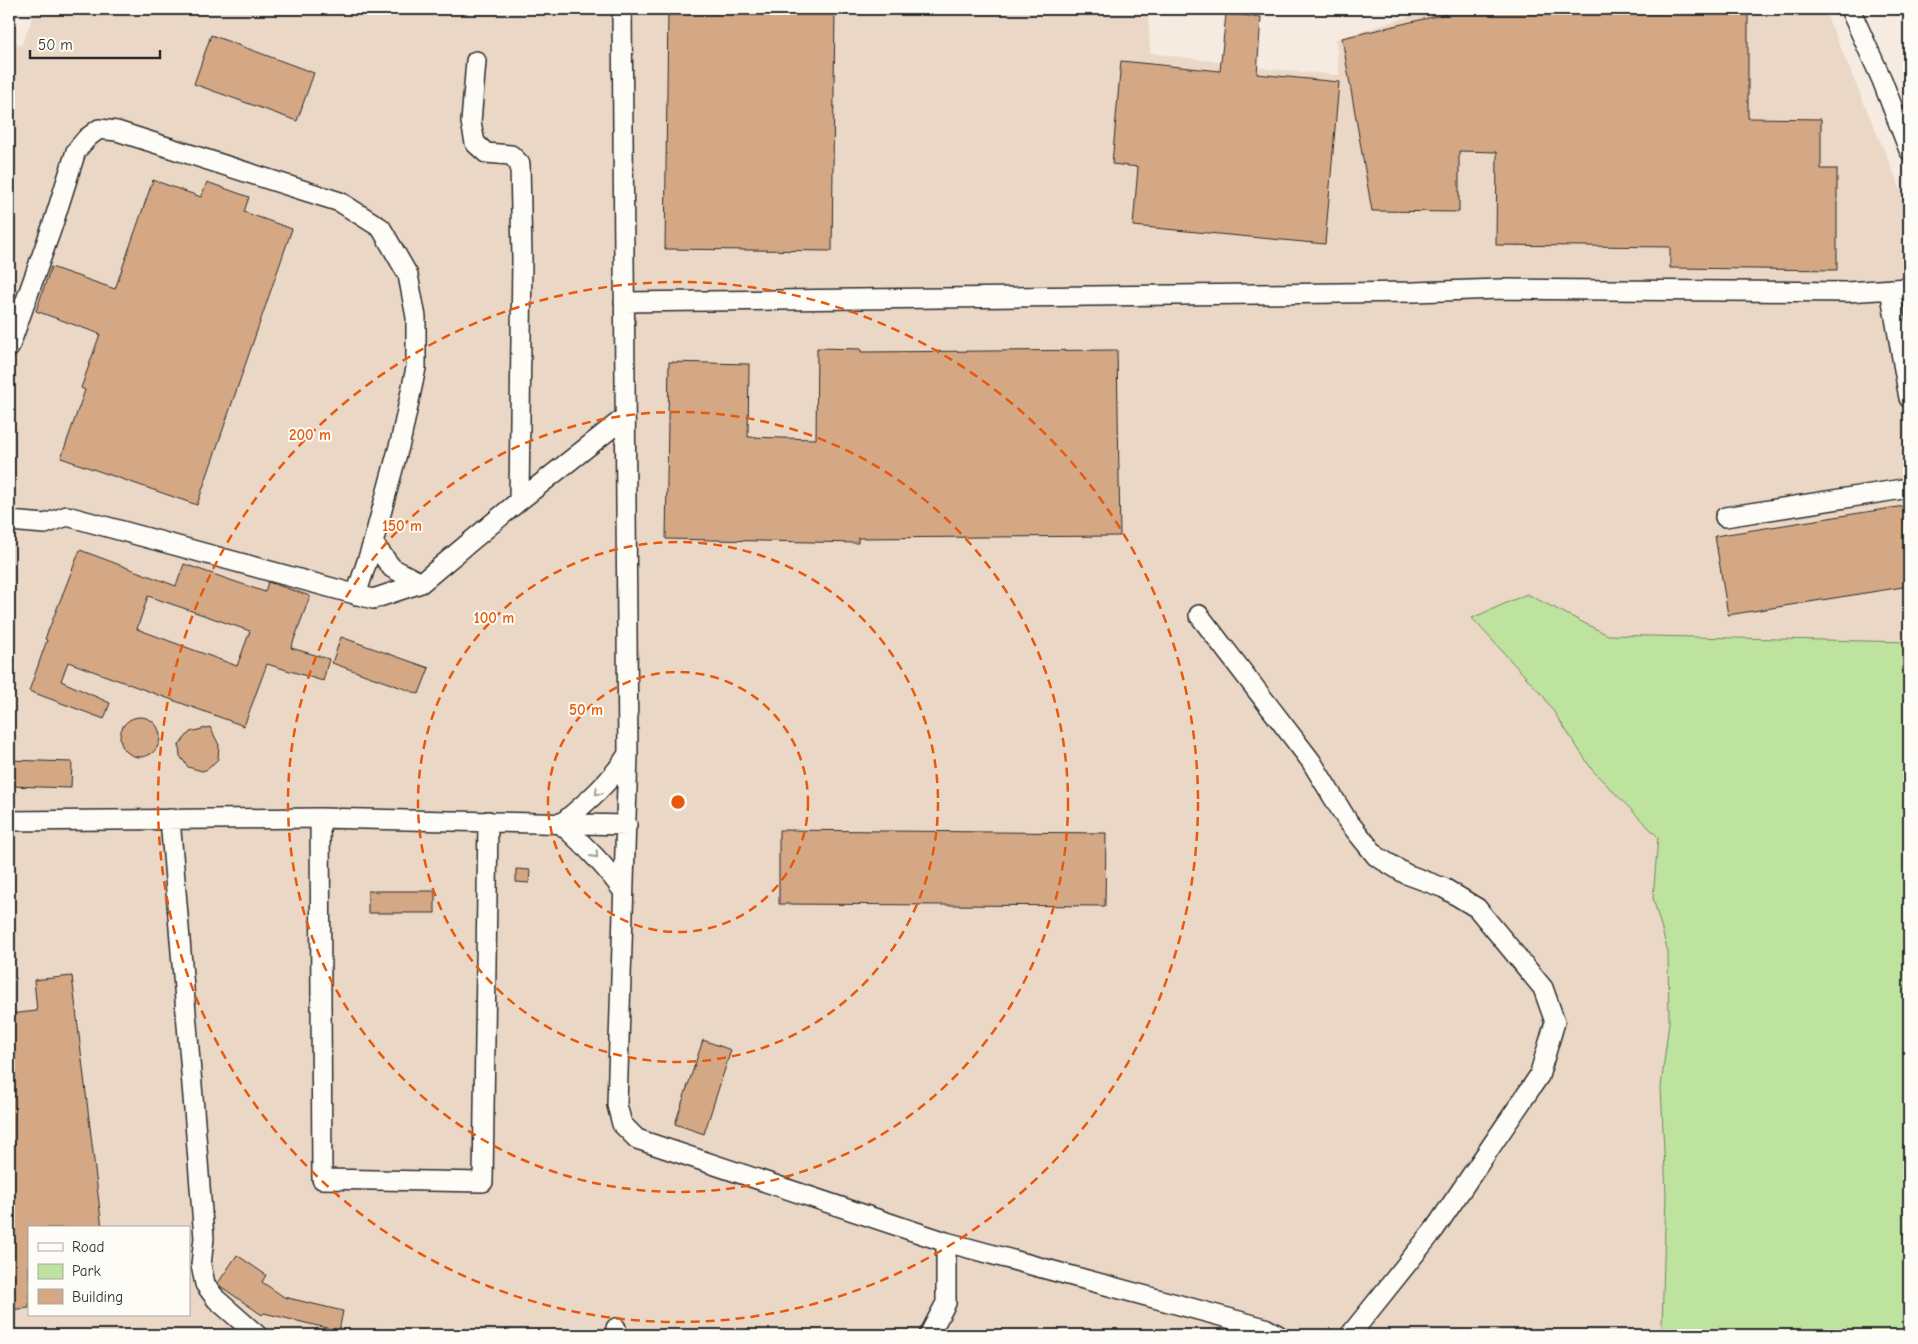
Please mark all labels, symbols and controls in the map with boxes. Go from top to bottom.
scale bar [30,28,160,60]
text: 50 m [38,36,73,54]
text: 200 m [289,426,331,444]
text: 150 m [382,517,422,535]
text: 100 m [474,609,514,627]
text: 50 m [569,701,603,719]
one-way arrow [595,786,604,795]
centre of rings [669,793,687,811]
one-way arrow [589,849,598,858]
legend [28,1226,190,1316]
text: Road [72,1238,104,1256]
text: Park [72,1262,101,1280]
text: Building [72,1288,123,1306]

